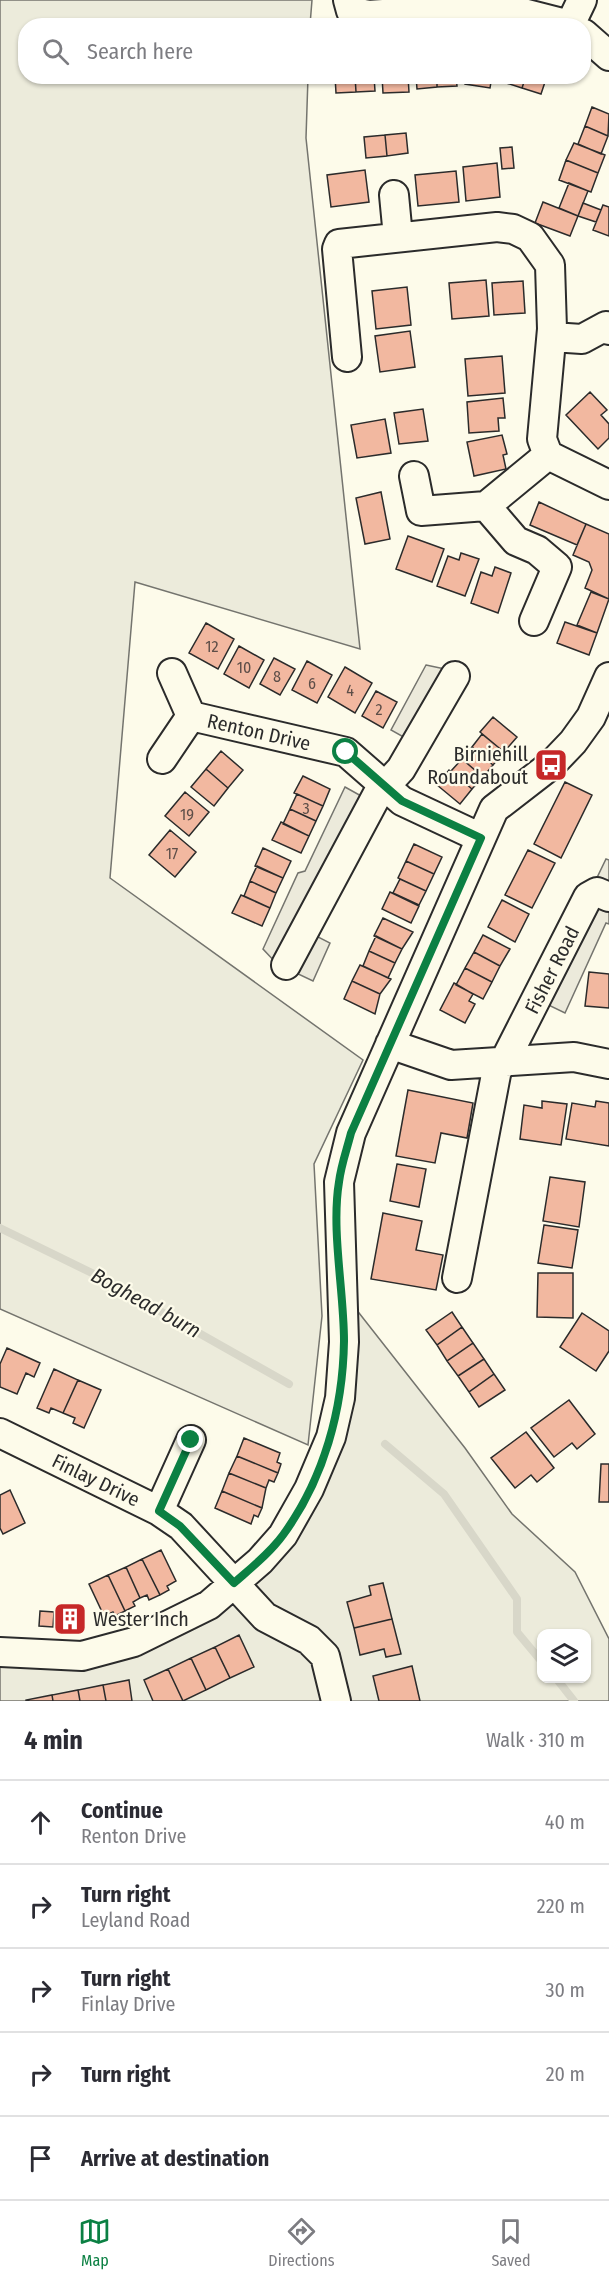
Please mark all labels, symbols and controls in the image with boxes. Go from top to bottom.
search box [18,18,591,84]
icon: search [39,35,72,68]
text: Search here [87,38,193,65]
house number: 12 [205,637,219,656]
house number: 10 [237,658,251,677]
house number: 8 [273,667,281,686]
house number: 6 [308,674,316,693]
house number: 4 [346,681,354,700]
house number: 2 [375,700,383,719]
street label: Renton Drive [205,708,313,756]
route start [332,738,358,764]
place label: Birniehill Roundabout [427,742,528,789]
bus stop icon: Birniehill Roundabout [533,747,569,783]
house number: 3 [302,799,310,818]
house number: 19 [180,805,194,824]
house number: 17 [166,844,179,863]
street label: Fisher Road [520,922,584,1018]
water label: Boghead burn [87,1262,205,1344]
route end [177,1426,203,1452]
street label: Finlay Drive [48,1449,144,1511]
building icon: Wester Inch [52,1601,88,1637]
place label: Wester Inch [93,1607,189,1631]
map controls [537,1629,591,1683]
button: layers [537,1629,591,1683]
text: 4 min [24,1725,83,1756]
text: Walk · 310 m [486,1728,585,1752]
text: Continue [81,1797,163,1824]
icon: ahead [24,1806,57,1839]
text: 40 m [545,1810,585,1834]
text: Renton Drive [81,1824,186,1848]
text: Turn right [81,1881,170,1908]
icon: right [24,1890,57,1923]
text: 220 m [537,1894,585,1918]
text: Leyland Road [81,1908,191,1932]
text: Turn right [81,1965,170,1992]
icon: right [24,1974,57,2007]
text: 30 m [545,1978,585,2002]
text: Finlay Drive [81,1992,175,2016]
icon: right [24,2058,57,2091]
text: Turn right [81,2061,170,2088]
text: 20 m [546,2062,585,2086]
icon: arrive [24,2142,57,2175]
text: Arrive at destination [81,2145,269,2172]
tab: Map [78,2215,111,2270]
tab: Directions [268,2215,335,2270]
tab: Saved [491,2215,531,2270]

